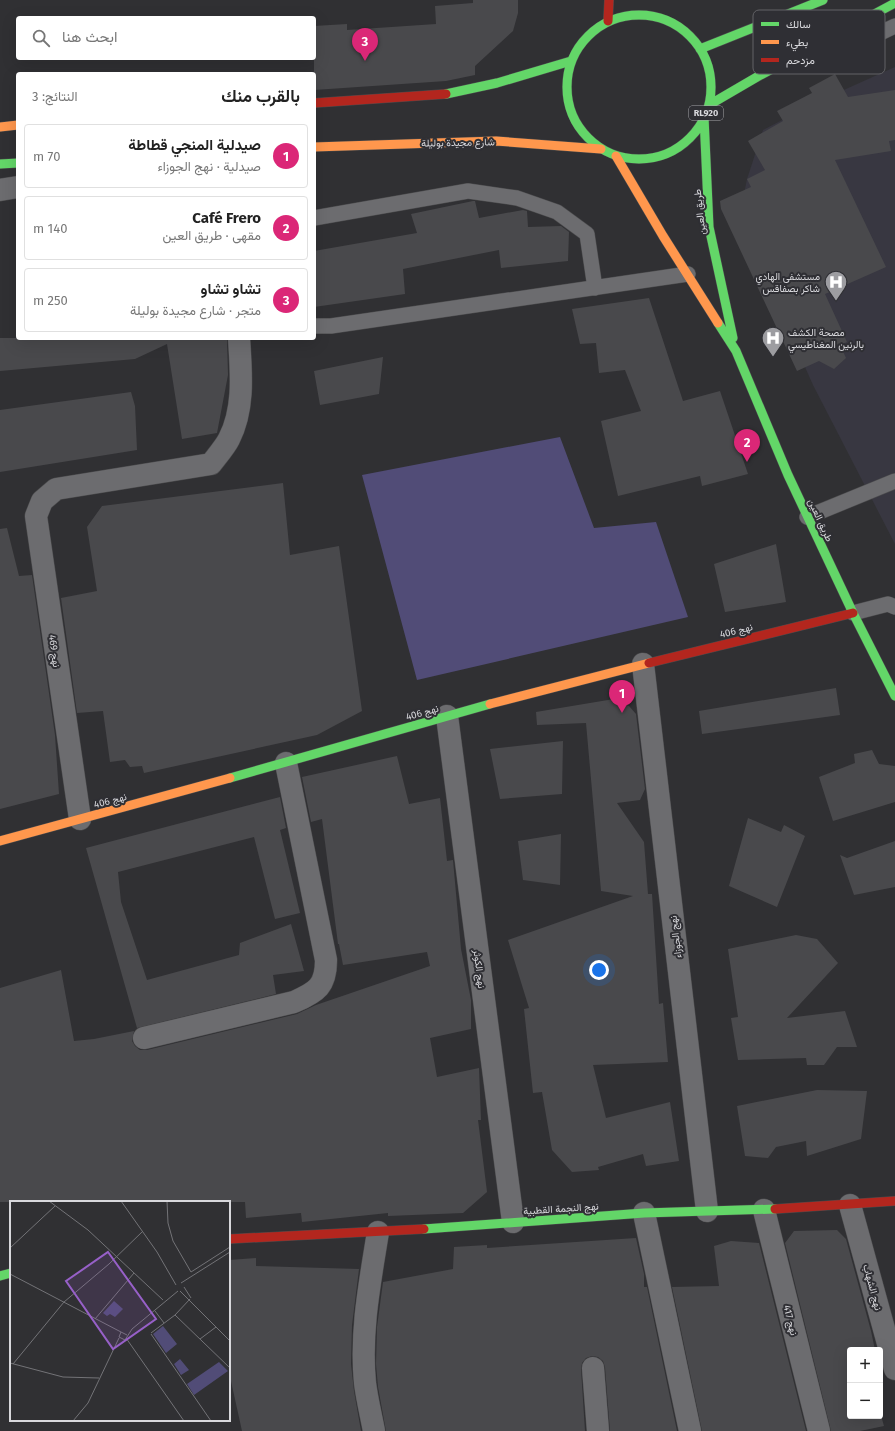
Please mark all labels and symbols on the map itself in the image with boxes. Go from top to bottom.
legend [753,10,885,74]
text: سالك [786,18,811,31]
pin: 3 [352,28,378,61]
text: بطيء [786,36,808,52]
text: مزدحم [786,54,815,68]
road number: RL920 [689,106,723,120]
street label: شارع مجيدة بوليلة [421,136,495,150]
street label: طريق العين [692,188,708,235]
hospital icon: مستشفى الهادي شاكر بصفاقس [823,269,849,302]
place label: مستشفى الهادي شاكر بصفاقس [755,271,820,295]
hospital icon: مصحة الكشف بالرنين المغناطيسي [760,325,786,358]
place label: مصحة الكشف بالرنين المغناطيسي [788,327,864,353]
pin: 2 [734,429,760,462]
street label: طريق العين [805,497,835,544]
street label: نهج 406 [718,621,754,641]
street label: نهج 469 [46,634,62,669]
pin: 1 [609,680,635,713]
street label: نهج 406 [404,703,440,723]
street label: نهج 406 [92,791,128,811]
street label: نهج الجوزاء [667,915,685,959]
street label: نهج الكوثر [471,948,487,989]
your location [589,960,609,980]
street label: نهج النجمة القطبية [523,1200,599,1218]
inset map [10,1201,230,1421]
street label: نهج الشهاب [860,1263,884,1312]
street label: نهج 417 [780,1304,800,1337]

